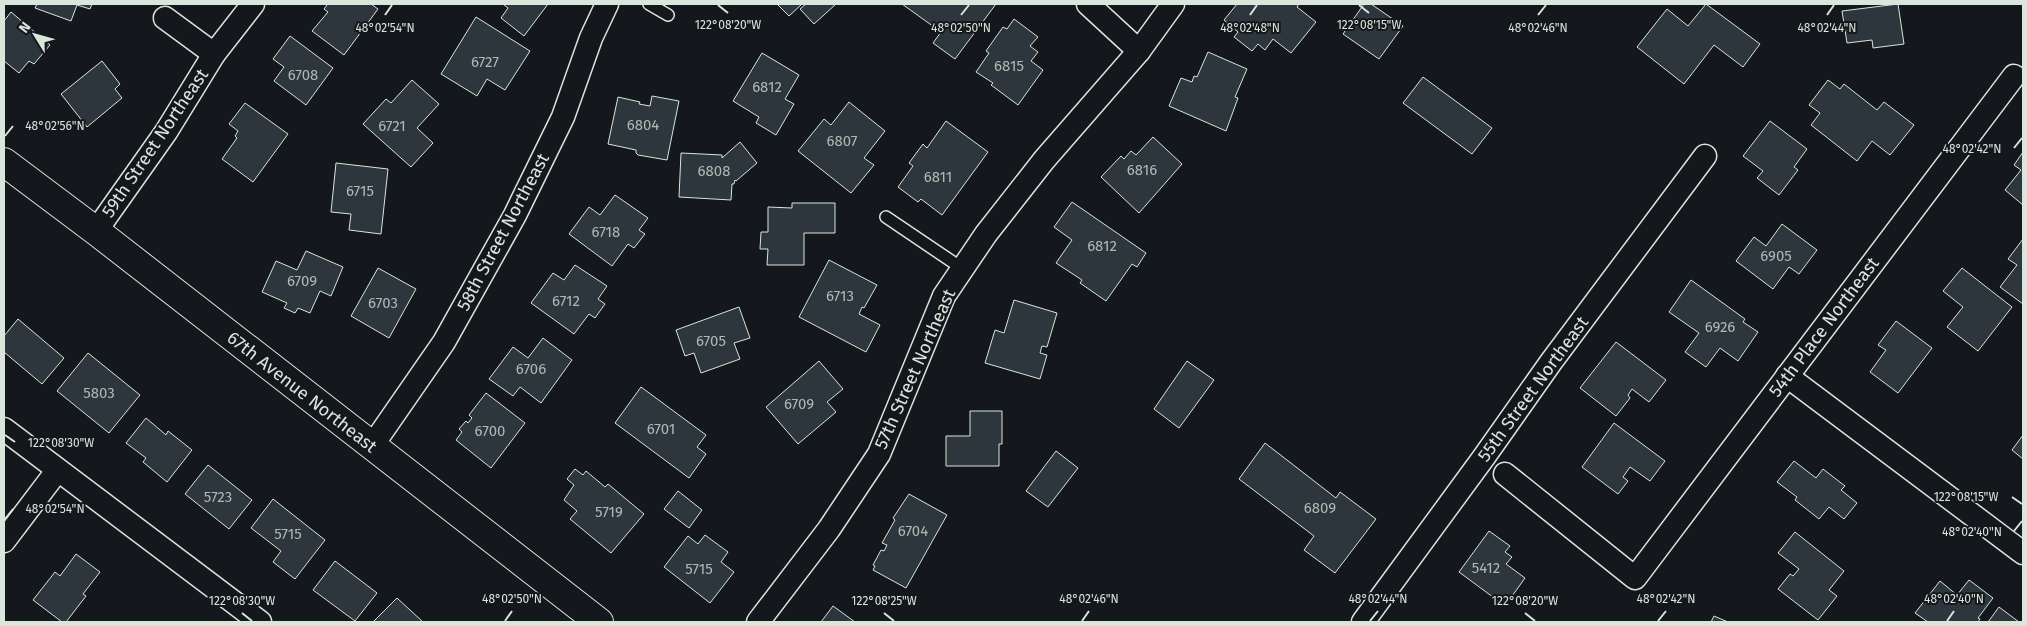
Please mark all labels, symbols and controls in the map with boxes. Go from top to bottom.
north arrow [10,10,60,60]
text: 122°08'20"W [695,18,761,32]
text: 122°08'15"W [1337,18,1401,32]
text: N [15,19,35,36]
text: 48°02'54"N [355,21,415,35]
text: 48°02'50"N [931,21,991,35]
text: 48°02'48"N [1220,21,1280,35]
text: 48°02'46"N [1508,21,1568,35]
text: 48°02'44"N [1797,21,1857,35]
house number: 6727 [471,53,499,71]
house number: 6815 [994,57,1024,75]
street label: 59th Street Northeast [97,64,213,222]
house number: 6708 [288,66,318,84]
house number: 6812 [752,78,782,96]
house number: 6804 [627,116,659,134]
house number: 6721 [378,117,406,135]
text: 48°02'56"N [25,119,85,133]
house number: 6807 [827,132,858,150]
text: 48°02'42"N [1943,142,2001,156]
street label: 58th Street Northeast [452,149,554,315]
house number: 6816 [1127,161,1157,179]
house number: 6808 [698,162,730,180]
house number: 6811 [924,168,952,186]
house number: 6715 [346,182,374,200]
house number: 6718 [592,223,620,241]
house number: 6812 [1087,237,1117,255]
house number: 6905 [1760,247,1792,265]
street label: 54th Place Northeast [1764,252,1884,401]
house number: 6709 [287,272,317,290]
street label: 57th Street Northeast [870,285,960,452]
house number: 6713 [826,287,854,305]
house number: 6712 [552,292,580,310]
house number: 6703 [368,294,398,312]
street label: 55th Street Northeast [1473,312,1593,466]
house number: 6926 [1705,318,1735,336]
street label: 67th Avenue Northeast [223,327,382,458]
house number: 6705 [696,332,726,350]
house number: 6706 [516,360,546,378]
house number: 5803 [83,384,115,402]
house number: 6709 [784,395,814,413]
house number: 6701 [647,420,675,438]
house number: 6700 [475,422,505,440]
text: 122°08'30"W [28,436,94,450]
house number: 5723 [204,488,232,506]
text: 122°08'15"W [1934,490,1998,504]
house number: 6809 [1304,499,1336,517]
text: 48°02'54"N [25,502,85,516]
house number: 5719 [595,503,623,521]
house number: 6704 [898,522,928,540]
house number: 5715 [274,525,302,543]
text: 48°02'40"N [1942,525,2002,539]
house number: 5412 [1472,559,1500,577]
house number: 5715 [685,560,713,578]
text: 48°02'50"N [482,592,542,606]
text: 48°02'46"N [1059,592,1119,606]
text: 48°02'44"N [1348,592,1408,606]
text: 48°02'42"N [1637,592,1695,606]
text: 48°02'40"N [1924,592,1984,606]
text: 122°08'30"W [209,594,275,608]
text: 122°08'25"W [851,594,917,608]
text: 122°08'20"W [1492,594,1558,608]

